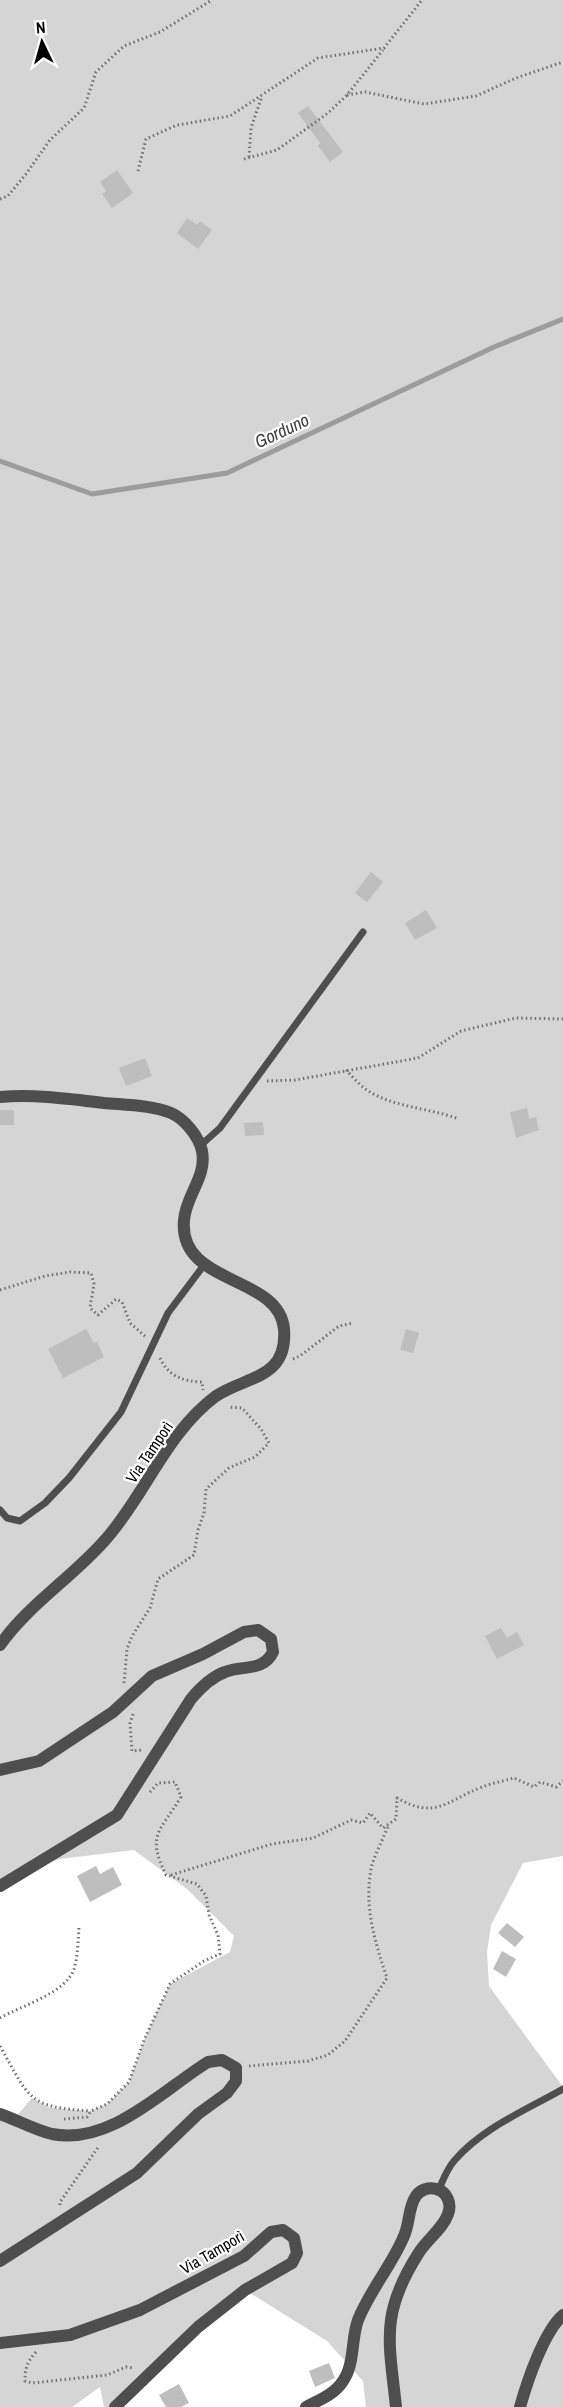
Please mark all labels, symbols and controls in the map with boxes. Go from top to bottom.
north arrow [12,12,72,72]
text: N [35,16,46,38]
water label: Gorduno [250,407,313,454]
street label: Via Tamporì [120,1417,178,1487]
street label: Via Tamporì [176,2225,248,2279]

